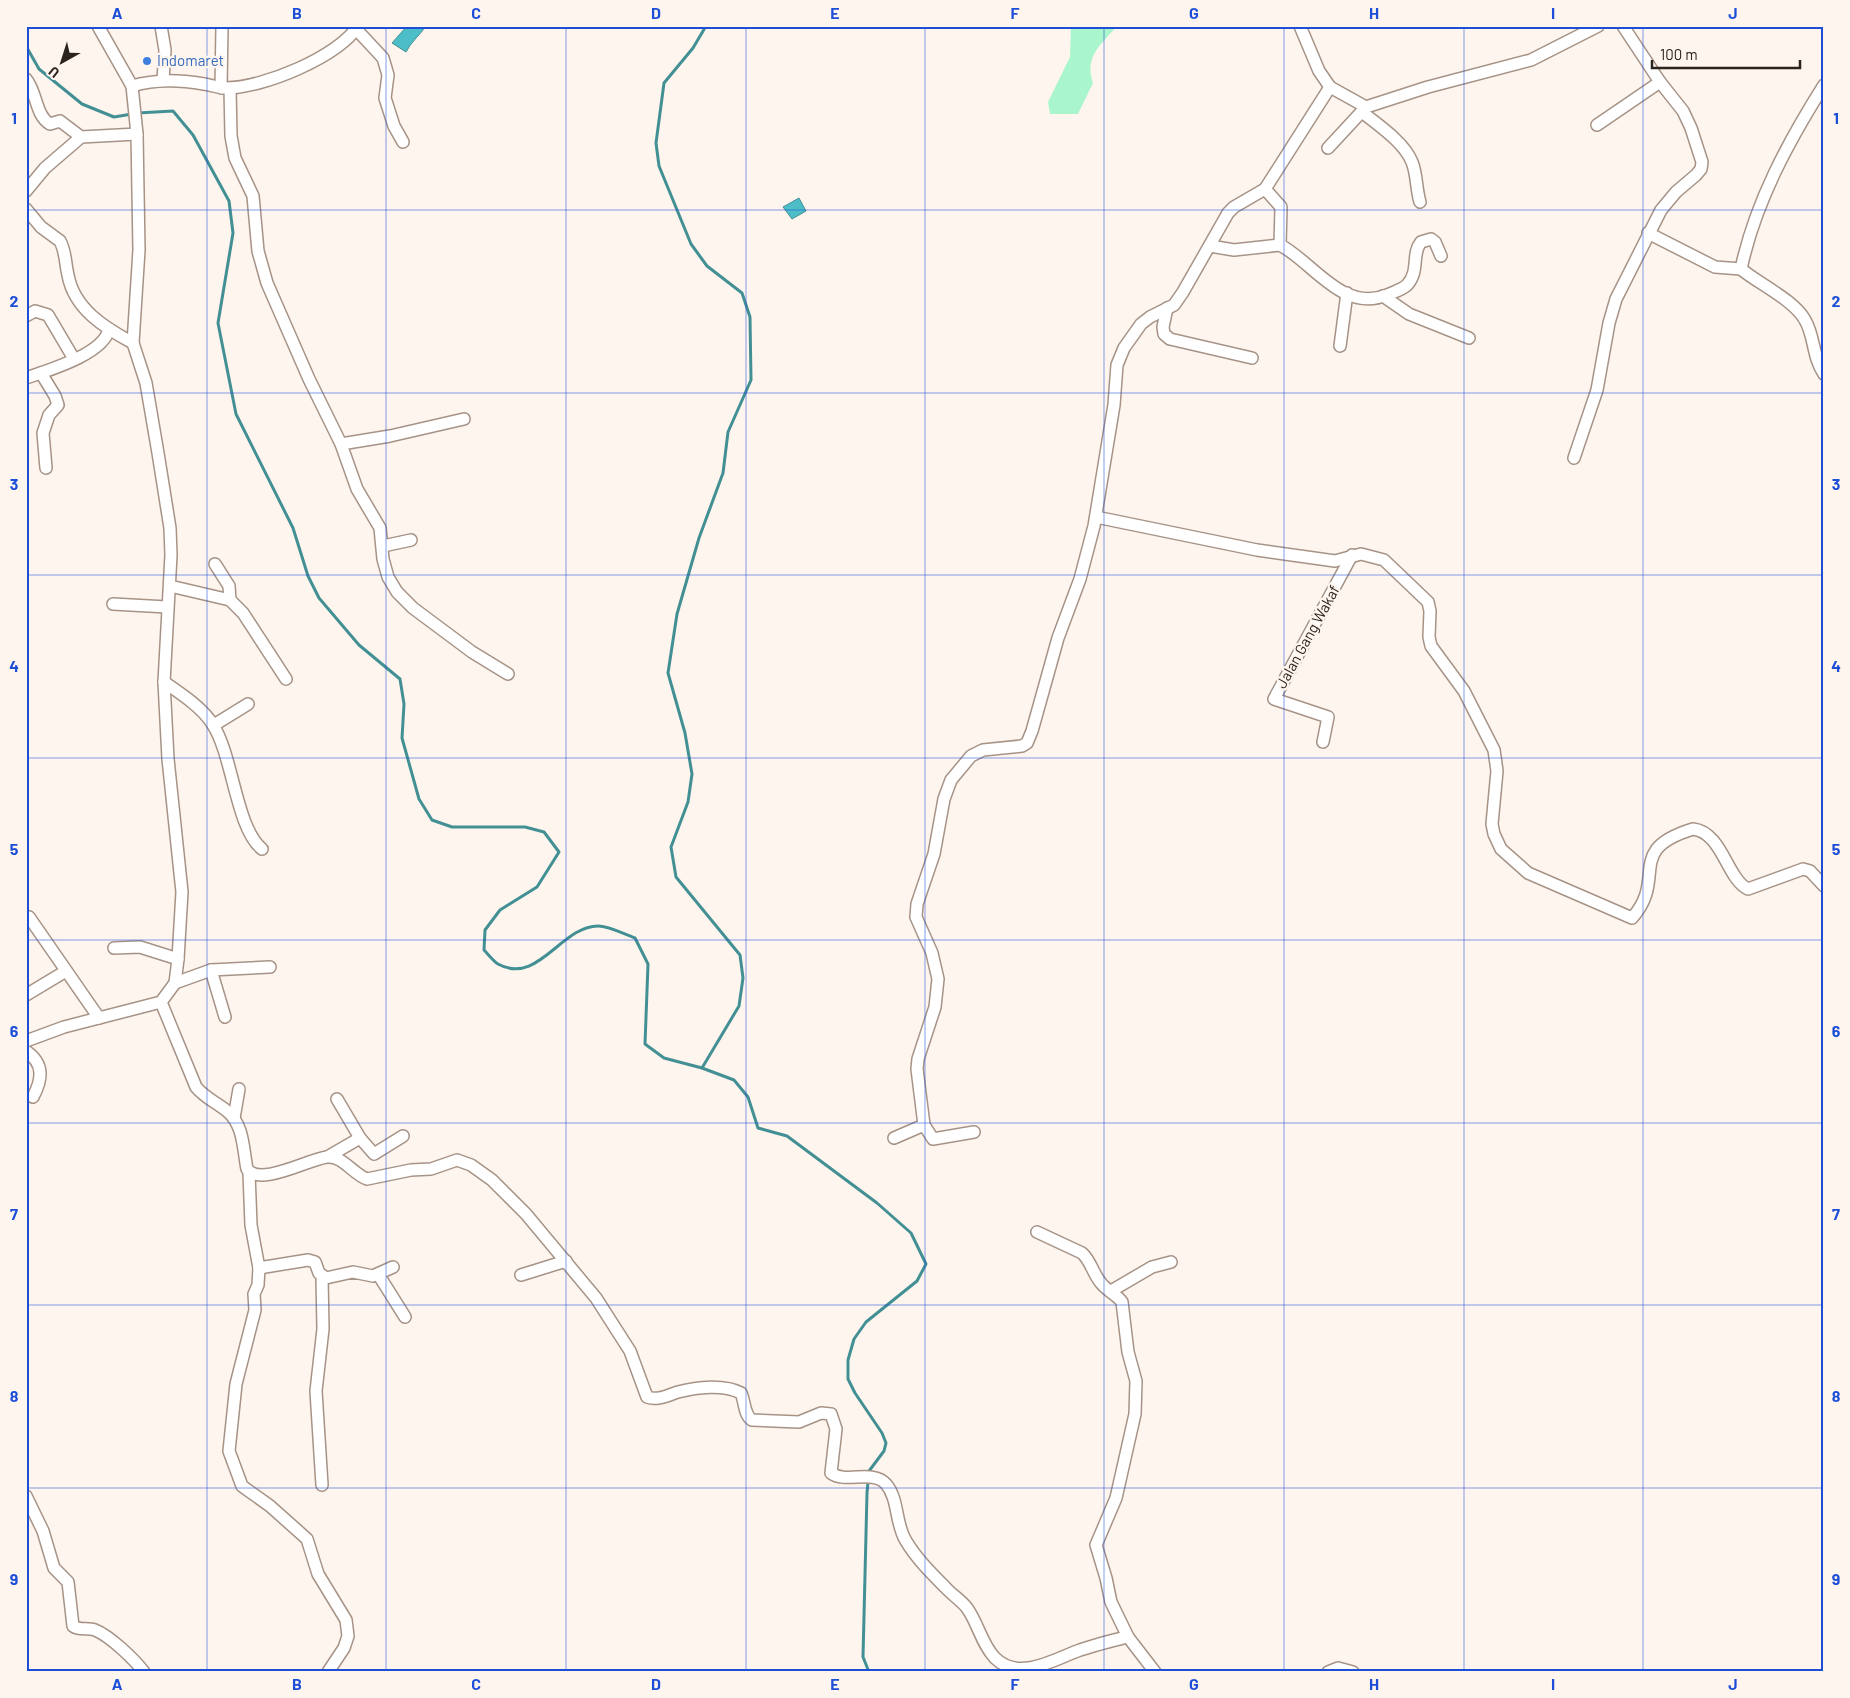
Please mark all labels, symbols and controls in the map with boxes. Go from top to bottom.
text: A [112,3,123,22]
text: B [292,3,302,22]
text: C [471,3,481,22]
text: D [651,3,661,22]
text: E [830,3,840,22]
text: F [1011,3,1020,22]
text: G [1189,3,1199,22]
text: H [1369,3,1379,22]
text: I [1551,3,1555,22]
text: J [1728,3,1738,22]
north arrow [38,38,88,88]
scale bar [1652,38,1800,70]
text: 100 m [1660,45,1698,63]
place label: Indomaret [157,51,224,69]
marker: Indomaret [141,55,153,67]
text: U [45,63,62,82]
text: 1 [11,108,17,127]
text: 1 [1833,108,1839,127]
text: 2 [10,291,19,310]
text: 2 [1832,291,1841,310]
text: 3 [10,474,18,493]
text: 3 [1832,474,1840,493]
street label: Jalan Gang Wakaf [1271,582,1343,691]
text: 4 [9,656,19,675]
text: 4 [1831,656,1841,675]
text: 5 [10,839,19,858]
text: 5 [1832,839,1841,858]
text: 6 [10,1021,19,1040]
text: 6 [1832,1021,1841,1040]
text: 7 [10,1204,18,1223]
text: 7 [1832,1204,1840,1223]
text: 8 [10,1386,19,1405]
text: 8 [1832,1386,1841,1405]
text: 9 [10,1569,18,1588]
text: 9 [1832,1569,1840,1588]
text: A [112,1674,123,1693]
text: B [292,1674,302,1693]
text: C [471,1674,481,1693]
text: D [651,1674,661,1693]
text: E [830,1674,840,1693]
text: F [1011,1674,1020,1693]
text: G [1189,1674,1199,1693]
text: H [1369,1674,1379,1693]
text: I [1551,1674,1555,1693]
text: J [1728,1674,1738,1693]

